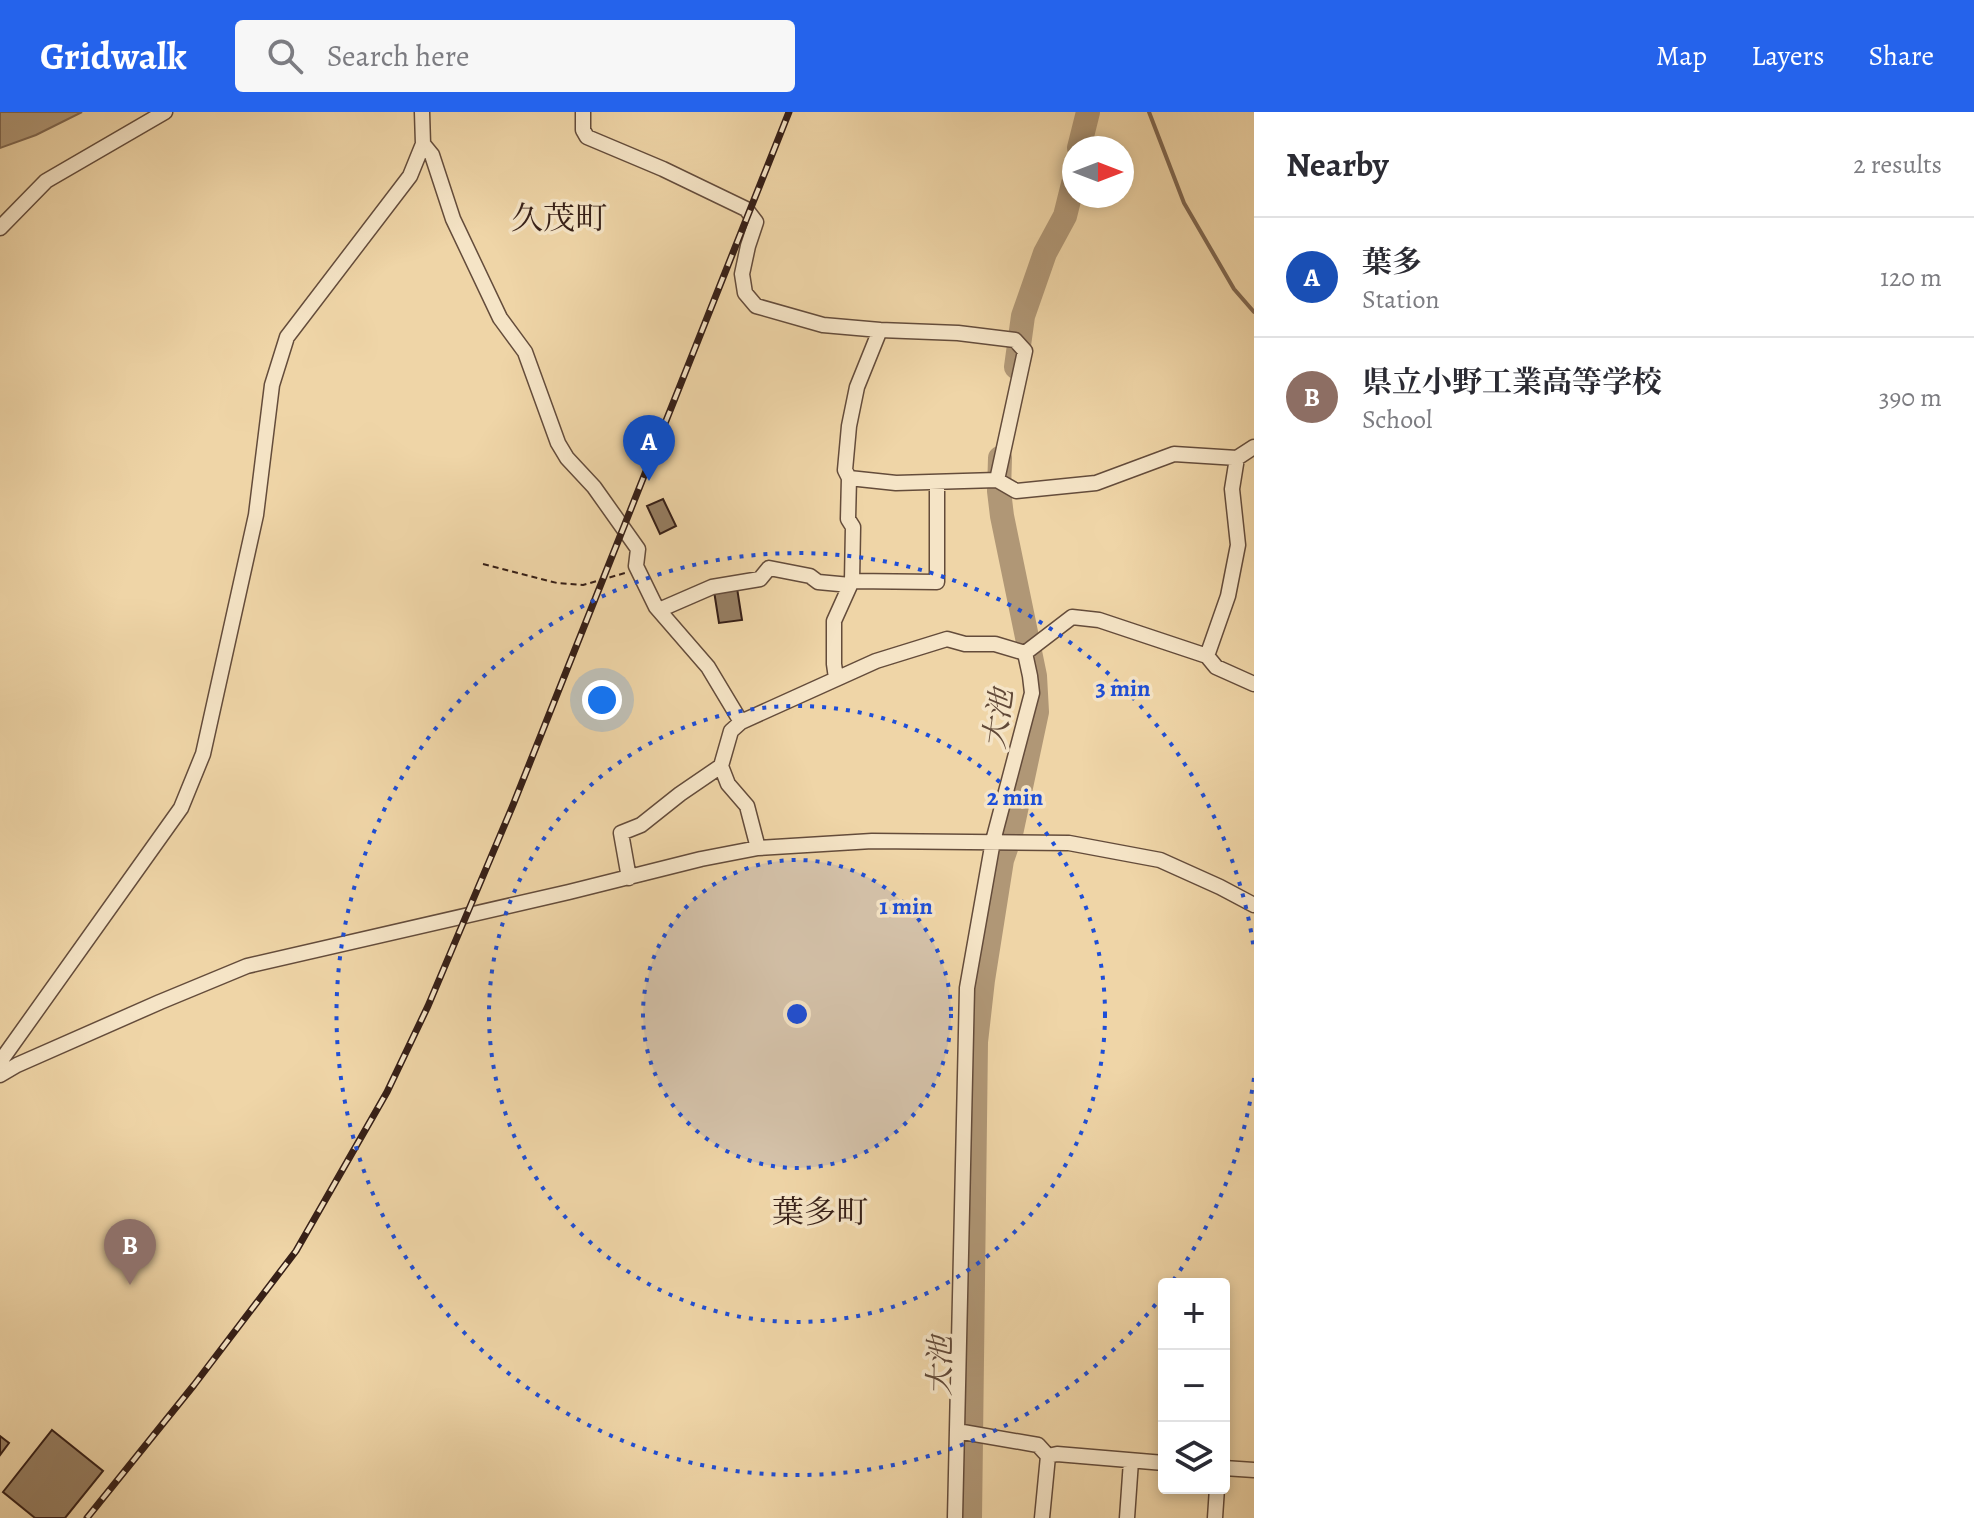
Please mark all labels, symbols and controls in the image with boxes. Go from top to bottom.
search box [235,20,795,92]
text: Gridwalk [40,30,187,82]
icon: search [263,34,307,78]
text: Search here [327,36,469,76]
text: Map [1656,37,1707,75]
text: Layers [1751,37,1824,75]
text: Share [1868,37,1934,75]
north arrow [1062,136,1134,208]
text: Nearby [1286,141,1389,188]
text: 2 results [1853,147,1942,182]
district label: 久茂町 [511,196,607,240]
text: 葉多 [1362,242,1422,282]
text: A [1304,260,1320,295]
text: 120 m [1880,260,1942,295]
text: Station [1362,282,1440,317]
text: 県立小野工業高等学校 [1362,362,1662,402]
text: B [1304,380,1320,415]
text: 390 m [1879,380,1942,415]
text: School [1362,402,1432,437]
pin: A [623,415,675,481]
text: 3 min [1095,672,1151,704]
your location [582,680,622,720]
water label: 大池 [974,684,1022,751]
text: 2 min [987,781,1044,813]
text: 1 min [879,890,933,922]
centre of rings [783,1000,811,1028]
district label: 葉多町 [772,1190,868,1234]
pin: B [104,1219,156,1285]
map controls [1158,1278,1230,1494]
button: + [1158,1278,1230,1350]
water label: 大池 [919,1333,961,1396]
button: − [1158,1350,1230,1422]
button: layers [1158,1422,1230,1494]

